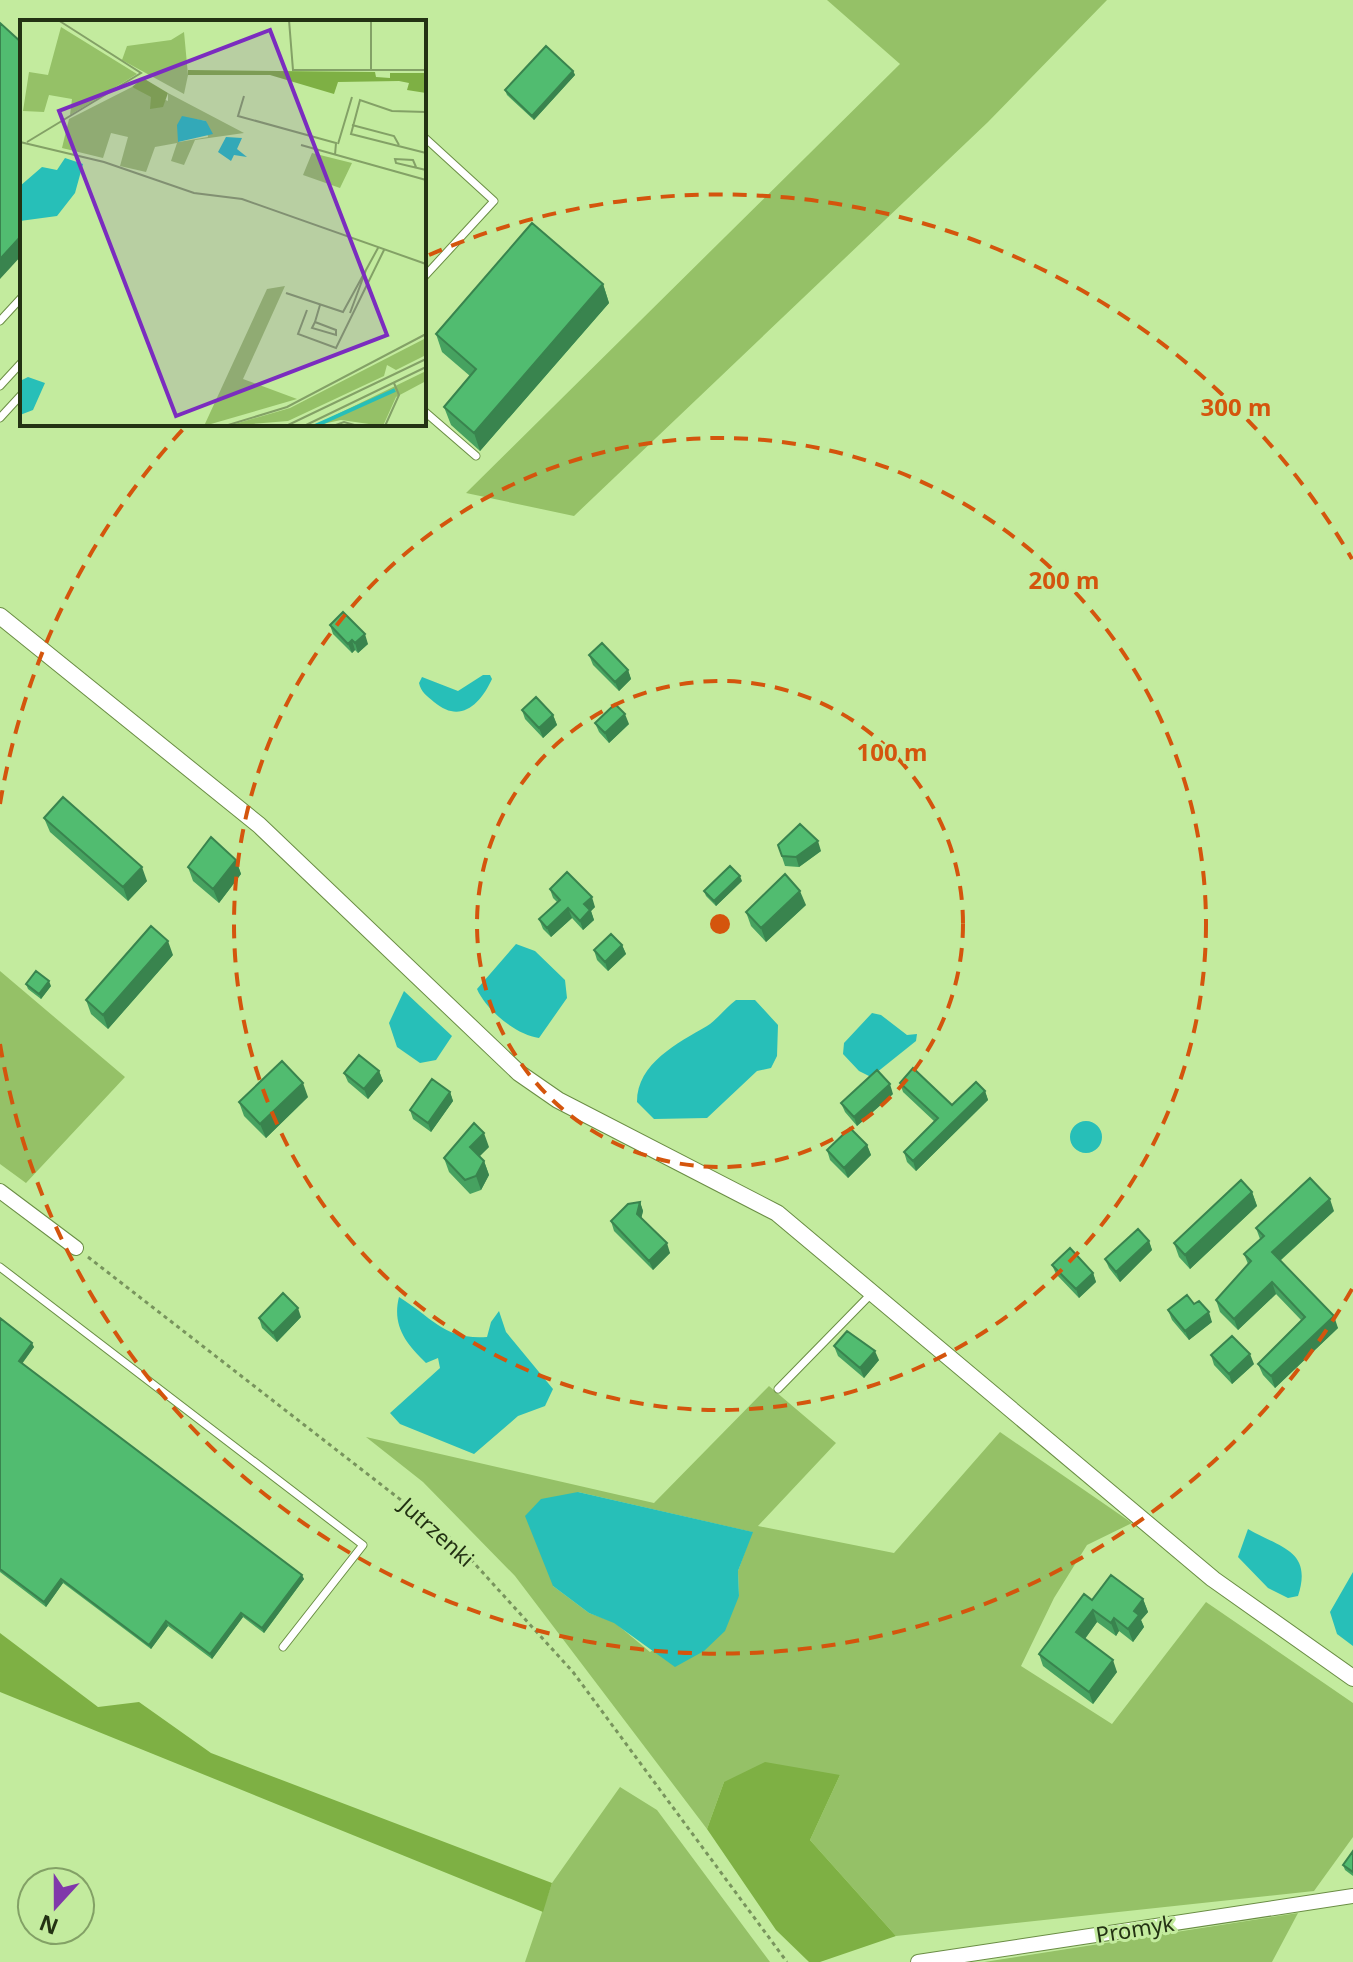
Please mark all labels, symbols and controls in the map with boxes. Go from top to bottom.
inset map [20,20,426,426]
text: 300 m [1201,390,1271,423]
text: 200 m [1029,563,1099,596]
text: 100 m [857,735,927,768]
centre of rings [706,910,734,938]
street label: Jutrzenki [393,1489,481,1573]
north arrow [16,1866,96,1946]
street label: Promyk [1094,1907,1176,1949]
text: N [35,1908,62,1943]

